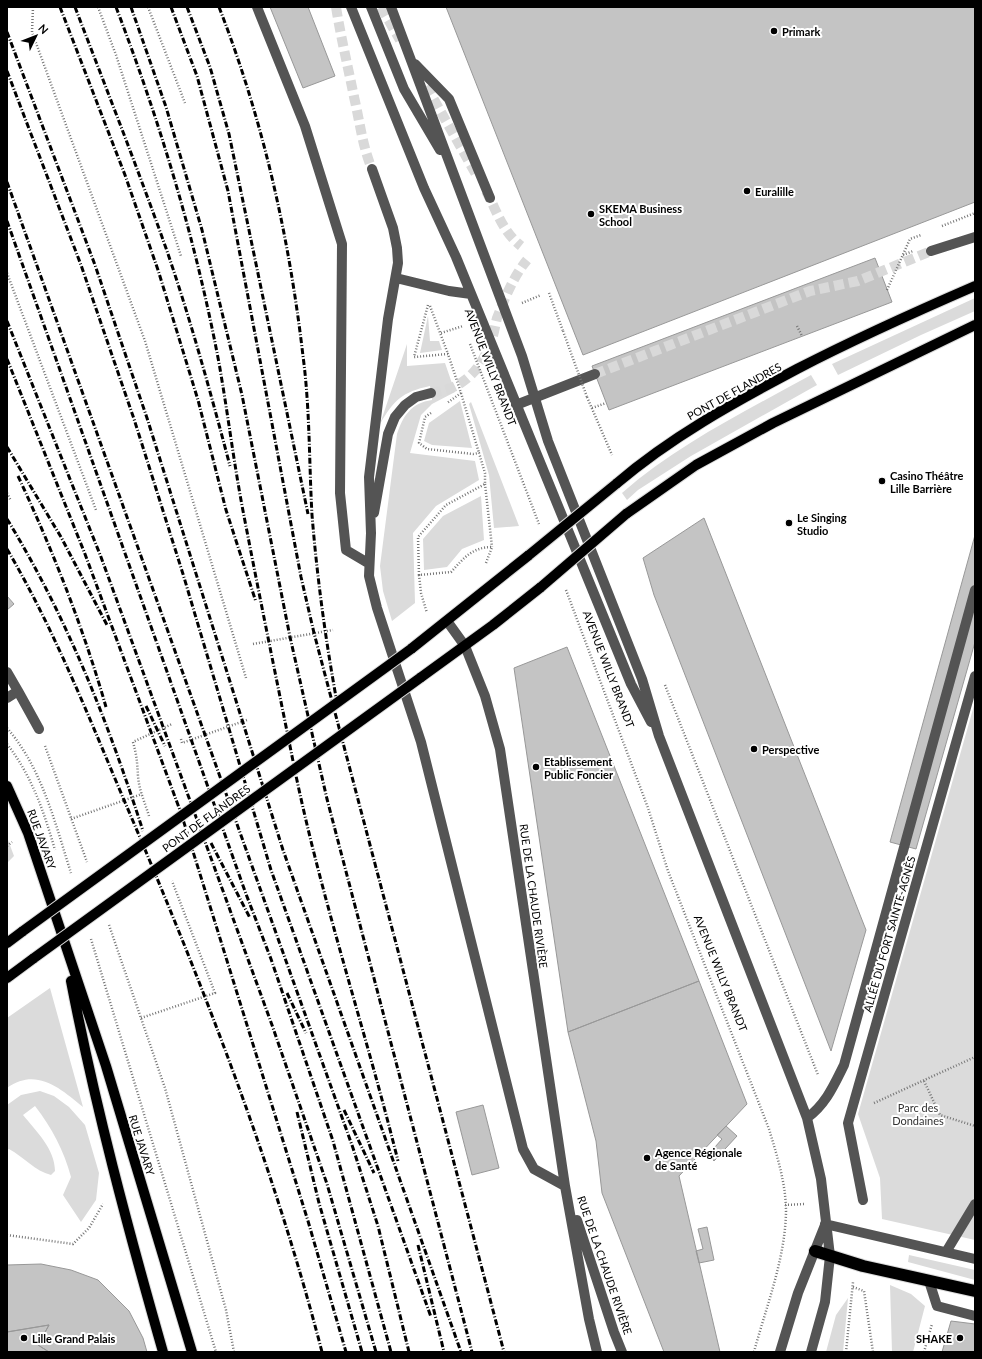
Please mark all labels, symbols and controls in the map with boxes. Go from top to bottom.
north arrow [16,16,56,56]
text: N [36,21,51,36]
place label: Primark [782,25,821,38]
marker: Primark [769,26,779,36]
place label: Euralille [755,185,794,198]
marker: Euralille [742,186,752,196]
place label: SKEMA Business School [599,202,682,228]
marker: SKEMA Business School [586,209,596,219]
street label: AVENUE WILLY BRANDT [463,307,520,428]
street label: PONT DE FLANDRES [685,360,783,422]
place label: Casino Théâtre Lille Barrière [890,469,963,495]
marker: Casino Théâtre Lille Barrière [877,476,887,486]
place label: Le Singing Studio [797,511,847,537]
marker: Le Singing Studio [784,518,794,528]
street label: AVENUE WILLY BRANDT [581,609,638,730]
place label: Perspective [762,743,819,756]
marker: Perspective [749,744,759,754]
place label: Etablissement Public Foncier [544,755,614,781]
marker: Etablissement Public Foncier [531,762,541,772]
street label: PONT DE FLANDRES [159,782,253,854]
street label: RUE JAVARY [25,807,59,871]
street label: RUE DE LA CHAUDE RIVIÈRE [517,823,551,969]
street label: ALLÉE DU FORT SAINTE-AGNÈS [860,854,918,1014]
street label: AVENUE WILLY BRANDT [692,913,751,1034]
park label: Parc des Dondaines [892,1101,944,1127]
street label: RUE JAVARY [127,1113,157,1177]
place label: Agence Régionale de Santé [654,1146,742,1172]
marker: Agence Régionale de Santé [642,1153,652,1163]
street label: RUE DE LA CHAUDE RIVIÈRE [575,1194,635,1336]
place label: Lille Grand Palais [32,1332,115,1345]
place label: SHAKE [916,1332,952,1345]
marker: Lille Grand Palais [19,1333,29,1343]
marker: SHAKE [955,1333,965,1343]

